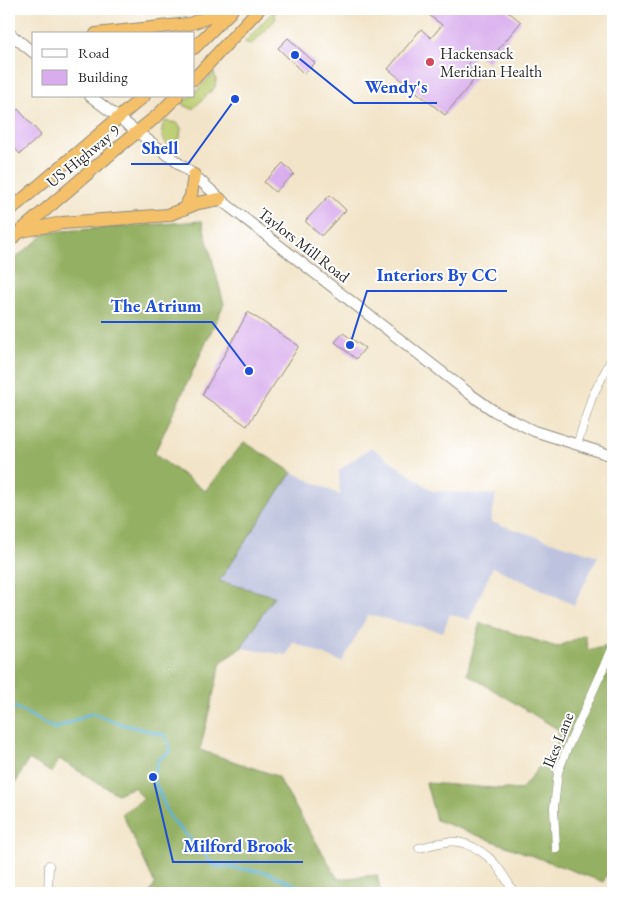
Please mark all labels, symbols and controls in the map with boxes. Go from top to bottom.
legend [32,32,195,98]
text: Road [78,43,110,62]
place label: Hackensack Meridian Health [440,43,542,82]
marker: Hackensack Meridian Health [424,56,436,68]
text: Building [78,67,128,86]
callout: Wendy's [354,70,437,103]
text: Wendy's [364,75,428,98]
street label: US Highway 9 [42,120,124,192]
callout: Shell [131,131,188,164]
text: Shell [142,136,178,159]
street label: Taylors Mill Road [254,203,355,288]
callout: Interiors By CC [367,258,507,291]
text: Interiors By CC [377,263,497,286]
callout: The Atrium [101,289,212,322]
text: The Atrium [110,294,202,317]
street label: Ikes Lane [537,709,579,771]
callout: Milford Brook [173,829,303,862]
text: Milford Brook [183,834,294,857]

